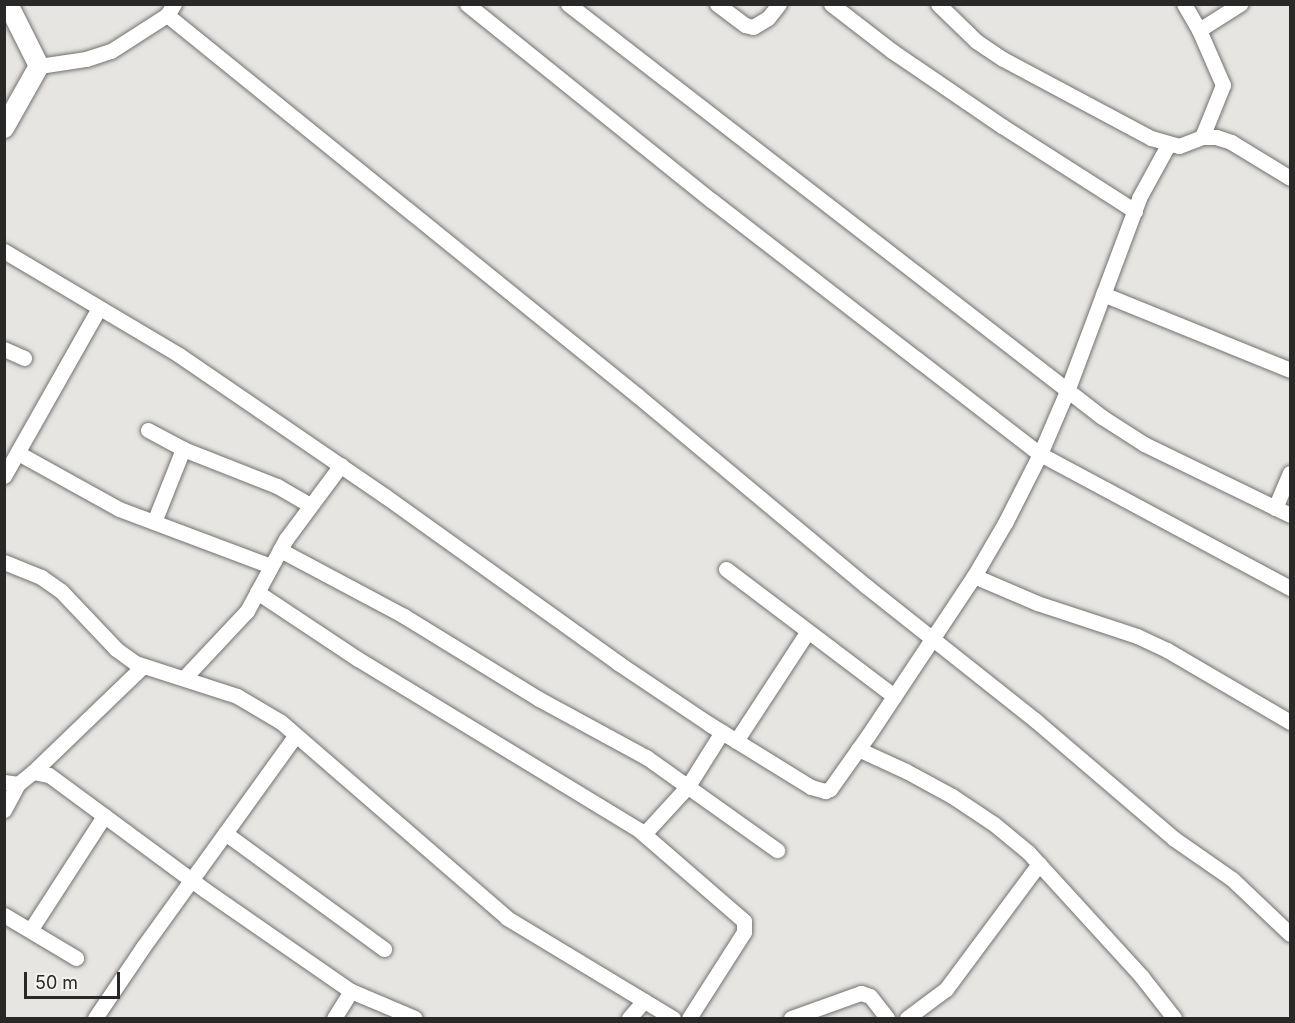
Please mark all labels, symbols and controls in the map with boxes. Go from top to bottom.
scale bar [27,960,123,998]
text: 50 m [35,972,78,993]

